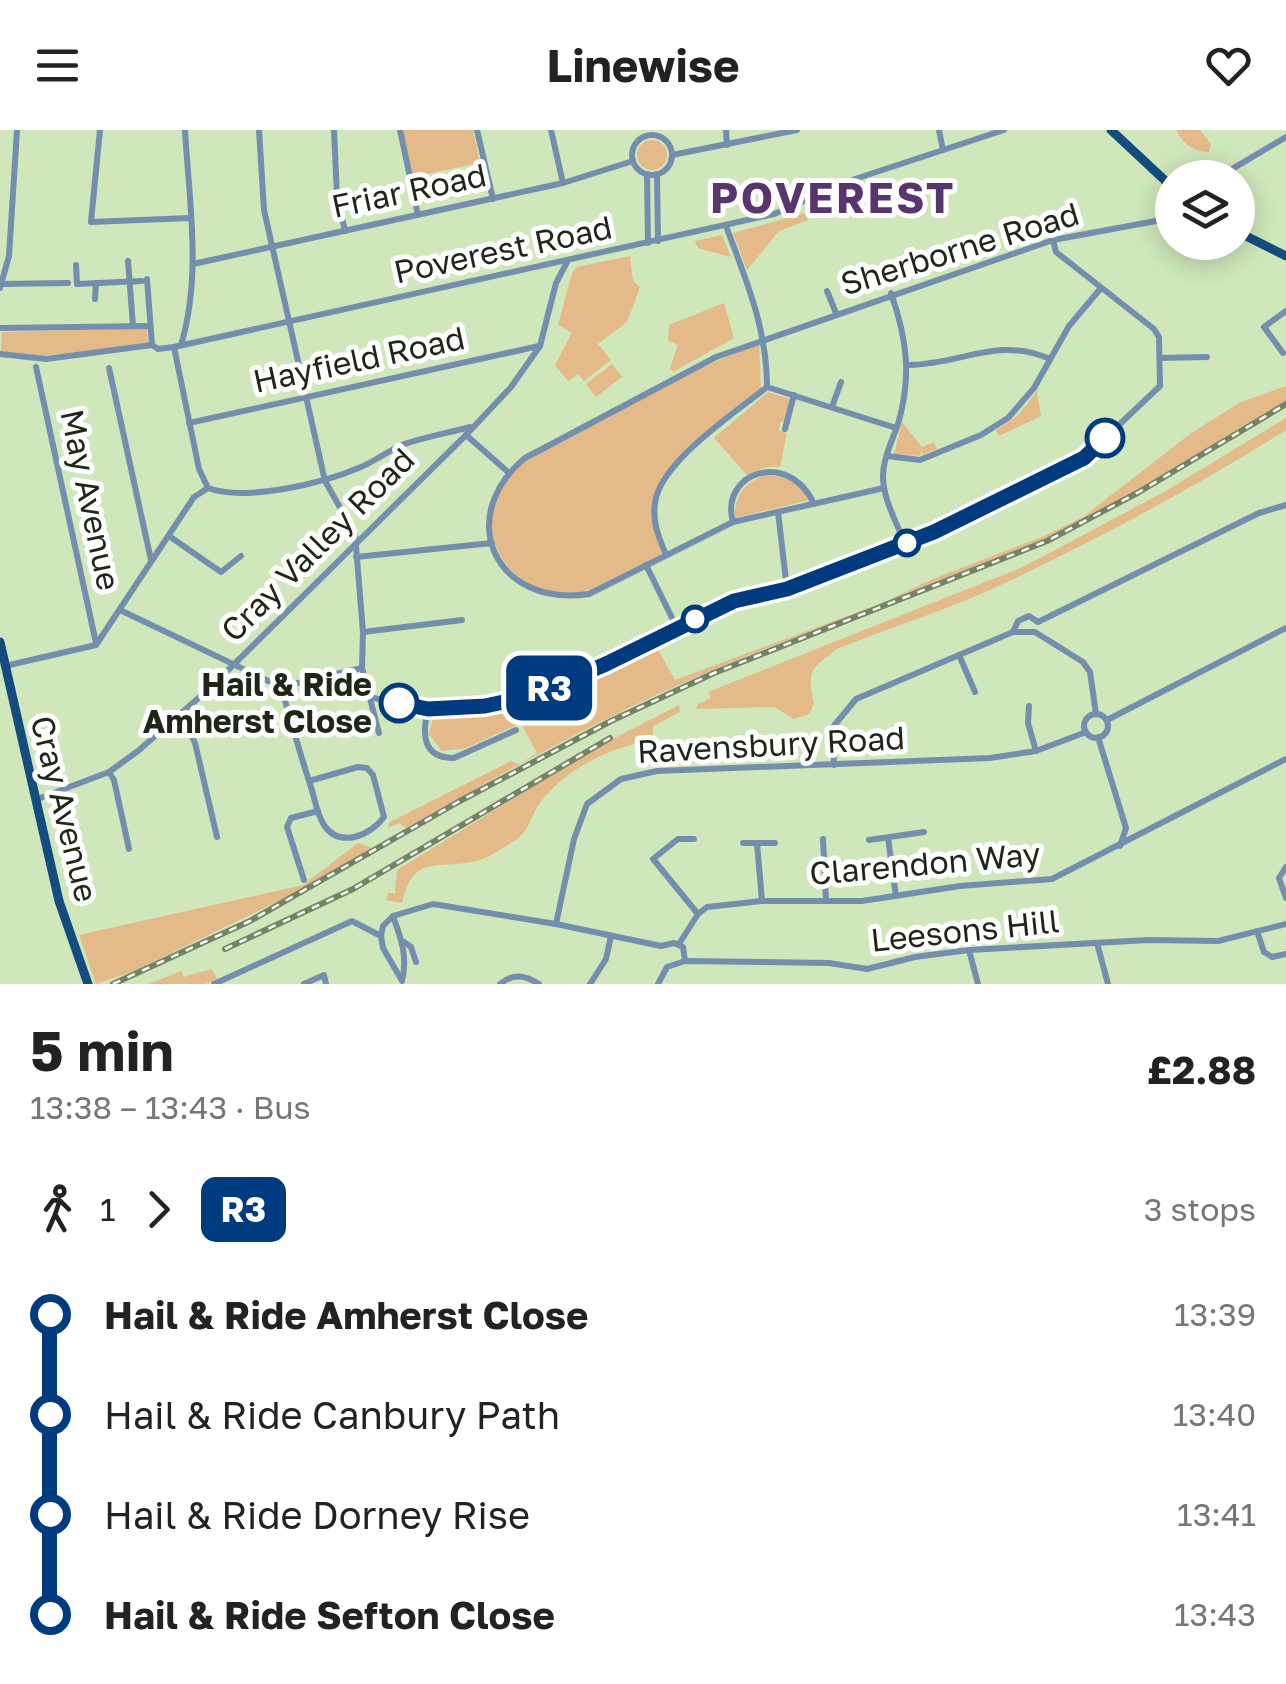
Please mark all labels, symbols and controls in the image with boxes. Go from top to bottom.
icon: menu [30,38,85,93]
text: Linewise [547,38,739,92]
icon: heart [1201,38,1256,93]
street label: Friar Road [328,155,490,225]
map controls [1155,160,1255,260]
button: layers [1155,160,1255,260]
district label: POVEREST [710,172,956,222]
street label: Sherborne Road [836,194,1083,302]
street label: Poverest Road [390,207,615,291]
street label: Hayfield Road [250,318,468,400]
street label: May Avenue [53,406,129,594]
unlabelled marker [1086,419,1124,457]
street label: Cray Valley Road [213,440,422,649]
unlabelled marker [894,530,920,556]
unlabelled marker [682,606,708,632]
line badge: R3 [504,656,594,720]
place label: Hail & Ride Amherst Close [143,665,372,740]
text: R3 [526,667,572,709]
marker: Hail & Ride Amherst Close [380,684,418,722]
street label: Cray Avenue [24,712,106,906]
street label: Ravensbury Road [636,718,906,770]
street label: Clarendon Way [808,834,1042,892]
street label: Leesons Hill [869,901,1061,959]
text: 5 min [30,1017,174,1083]
text: £2.88 [1147,1047,1256,1092]
text: 13:38 – 13:43 · Bus [30,1088,310,1126]
icon: walk [30,1182,85,1237]
icon: forward [131,1182,186,1237]
text: R3 [221,1188,266,1230]
text: 1 [100,1190,116,1228]
text: 3 stops [1144,1190,1256,1228]
text: Hail & Ride Amherst Close [104,1292,588,1337]
text: 13:39 [1174,1295,1256,1333]
text: Hail & Ride Canbury Path [104,1392,560,1437]
text: 13:40 [1173,1395,1256,1433]
text: Hail & Ride Dorney Rise [104,1492,530,1537]
text: 13:41 [1177,1495,1256,1533]
text: Hail & Ride Sefton Close [104,1592,555,1637]
text: 13:43 [1174,1595,1256,1633]

